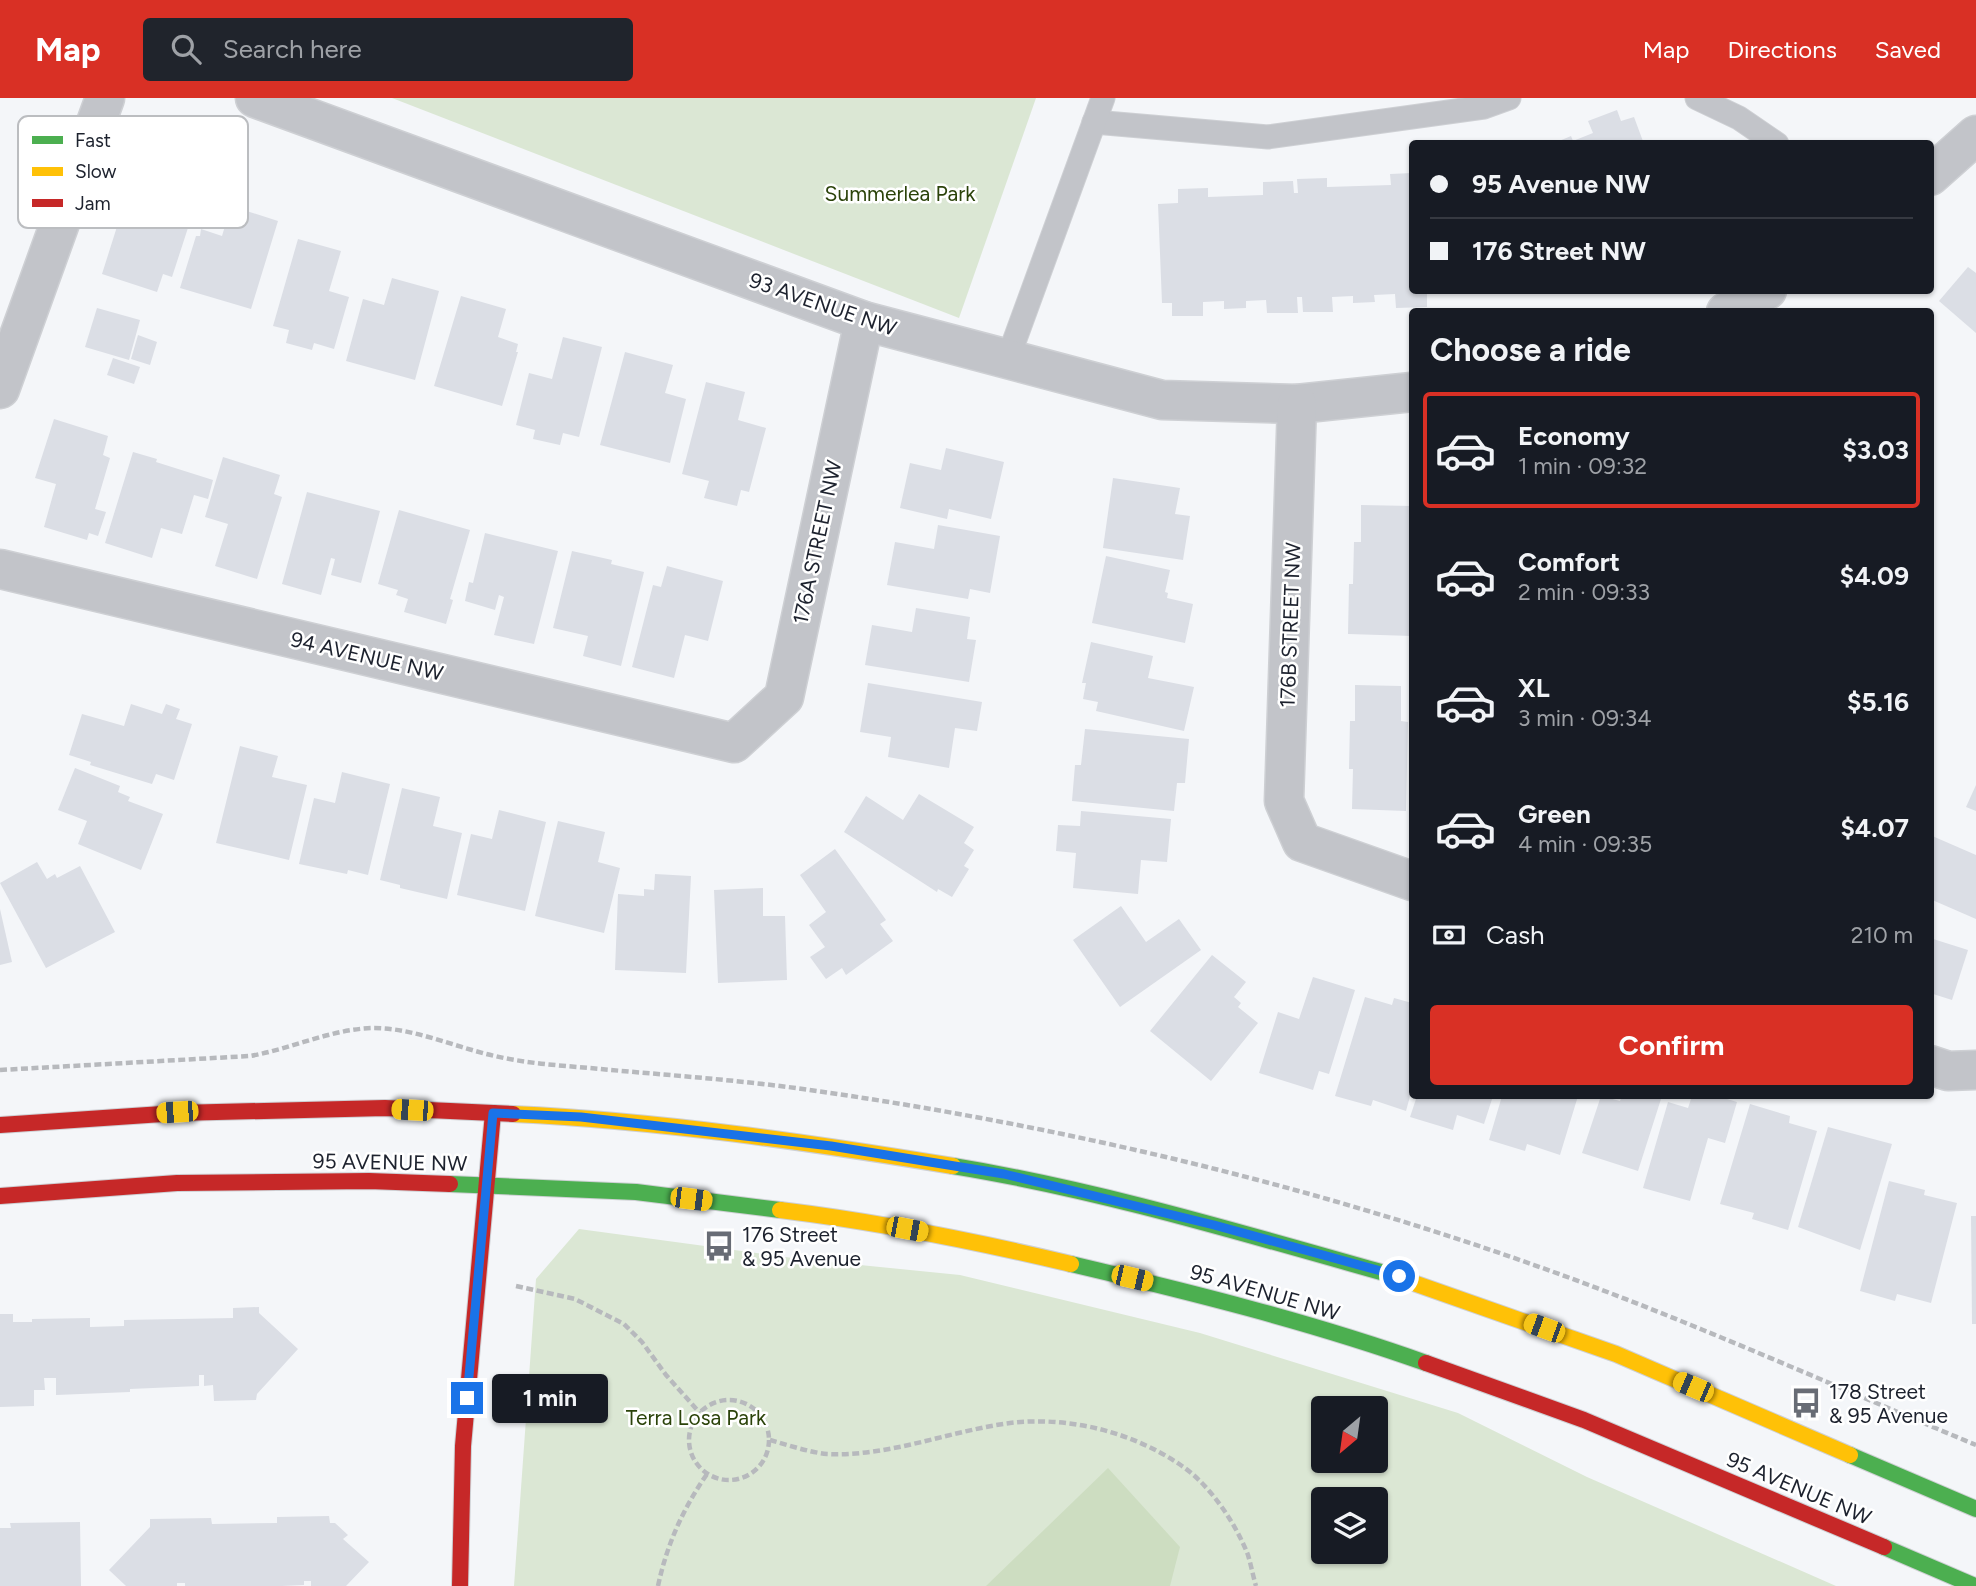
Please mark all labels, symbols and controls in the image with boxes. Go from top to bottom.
search box [143,18,633,81]
text: Map [35,30,101,69]
icon: search [167,30,205,68]
text: Search here [223,33,362,65]
text: Map [1643,35,1689,64]
text: Directions [1727,35,1837,64]
text: Saved [1875,35,1941,64]
legend [18,116,248,228]
text: Fast [75,129,111,152]
text: Slow [75,160,117,183]
text: 95 Avenue NW [1472,168,1650,200]
park label: Summerlea Park [825,181,976,206]
text: Jam [75,192,111,215]
text: 176 Street NW [1472,235,1646,267]
street label: 93 AVENUE NW [746,267,900,341]
text: Choose a ride [1430,331,1631,369]
icon: car [1434,419,1497,482]
text: Economy [1518,420,1630,452]
text: $3.03 [1842,434,1909,466]
text: 1 min · 09:32 [1518,452,1647,480]
street label: 176A STREET NW [787,458,847,626]
street label: 176B STREET NW [1275,542,1305,708]
icon: car [1434,545,1497,608]
text: Comfort [1518,546,1620,578]
text: $4.09 [1840,560,1909,592]
text: 2 min · 09:33 [1518,578,1650,606]
street label: 94 AVENUE NW [288,626,446,686]
icon: car [1434,671,1497,734]
text: XL [1518,672,1550,704]
text: $5.16 [1847,686,1909,718]
text: 3 min · 09:34 [1518,704,1652,732]
icon: car [1434,797,1497,860]
text: Green [1518,798,1591,830]
text: $4.07 [1840,812,1909,844]
text: 4 min · 09:35 [1518,830,1652,858]
icon: cash [1430,916,1468,954]
text: Cash [1486,919,1545,951]
text: 210 m [1851,921,1913,949]
button: Confirm [1430,1005,1913,1085]
car [391,1098,434,1122]
car [156,1100,199,1124]
street label: 95 AVENUE NW [313,1148,467,1176]
car [669,1186,714,1212]
car [885,1215,930,1243]
place label: 176 Street & 95 Avenue [742,1222,861,1271]
bus stop icon: 176 Street & 95 Avenue [702,1229,736,1263]
street label: 95 AVENUE NW [1187,1259,1343,1325]
route start [1383,1260,1415,1292]
car [1110,1263,1155,1293]
car [1521,1311,1568,1345]
car [1670,1369,1717,1405]
callout: 1 min [491,1374,607,1422]
place label: 178 Street & 95 Avenue [1829,1379,1948,1428]
route end [451,1382,483,1414]
text: 1 min [523,1384,577,1412]
bus stop icon: 178 Street & 95 Avenue [1789,1386,1823,1420]
north arrow [1311,1396,1388,1474]
map controls [1311,1396,1388,1564]
park label: Terra Losa Park [626,1405,767,1430]
street label: 95 AVENUE NW [1723,1446,1875,1530]
button: layers [1311,1487,1388,1564]

